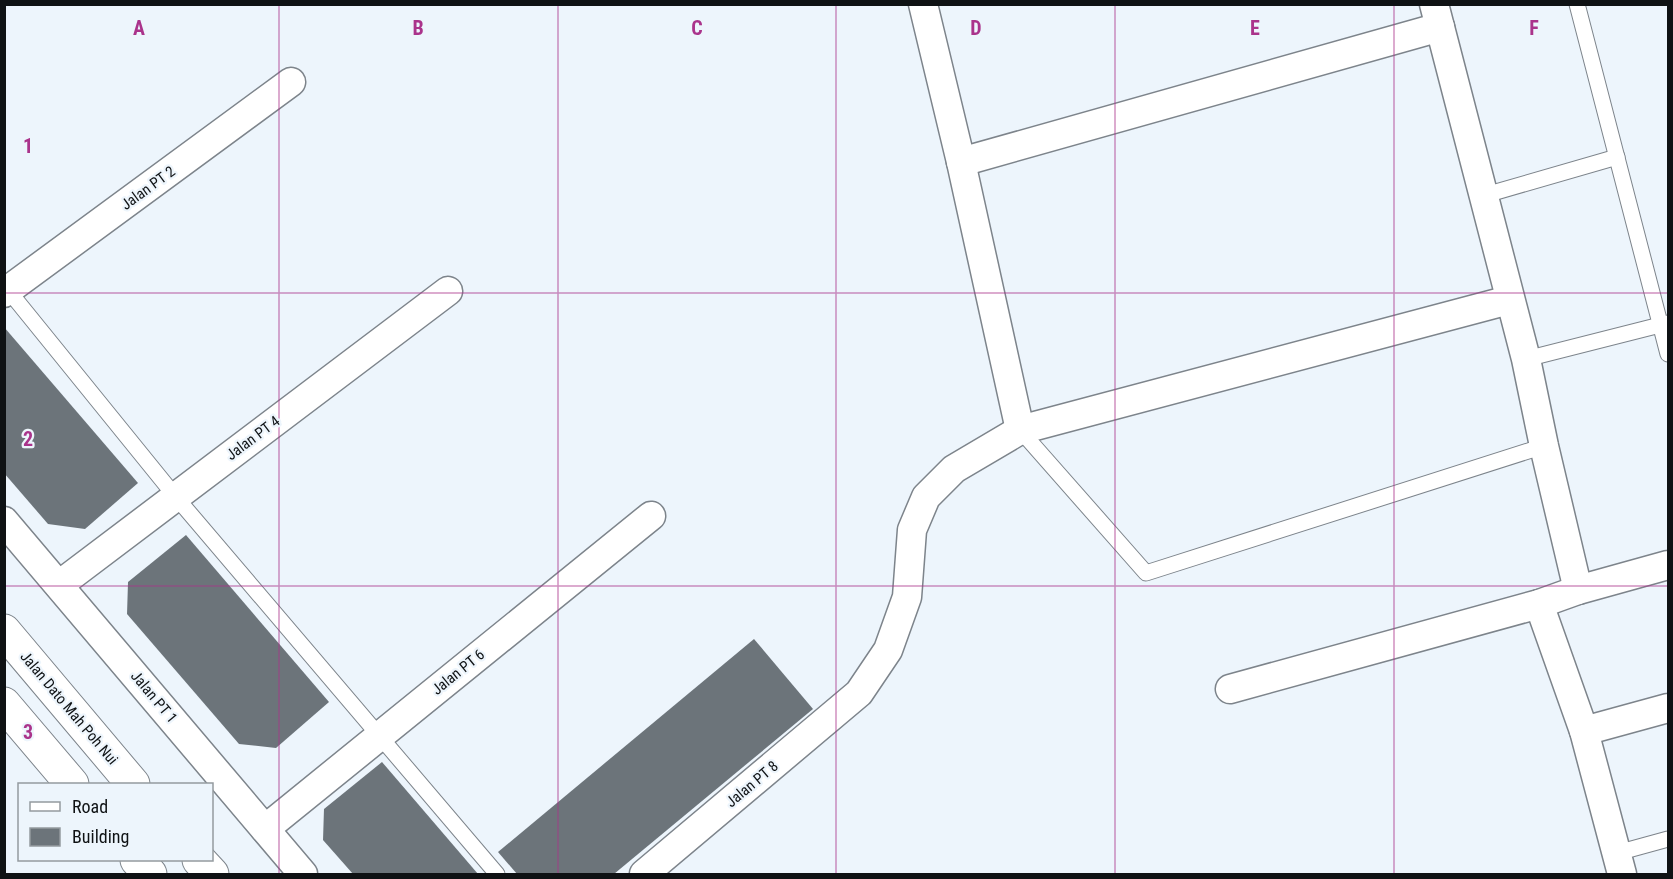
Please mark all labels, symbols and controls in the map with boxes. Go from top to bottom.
text: A [133,16,145,40]
text: B [412,16,424,40]
text: C [691,16,703,40]
text: D [970,16,982,40]
text: E [1250,16,1260,40]
text: F [1529,16,1539,40]
text: 1 [23,134,33,158]
street label: Jalan PT 2 [117,162,179,214]
street label: Jalan PT 4 [223,412,283,464]
text: 2 [23,427,33,451]
street label: Jalan PT 6 [428,645,488,699]
street label: Jalan Dato Mah Poh Nui [16,648,122,768]
street label: Jalan PT 1 [127,667,181,727]
text: 3 [23,720,33,744]
street label: Jalan PT 8 [722,757,782,811]
legend [18,783,213,861]
text: Road [72,796,108,817]
text: Building [72,826,129,847]

